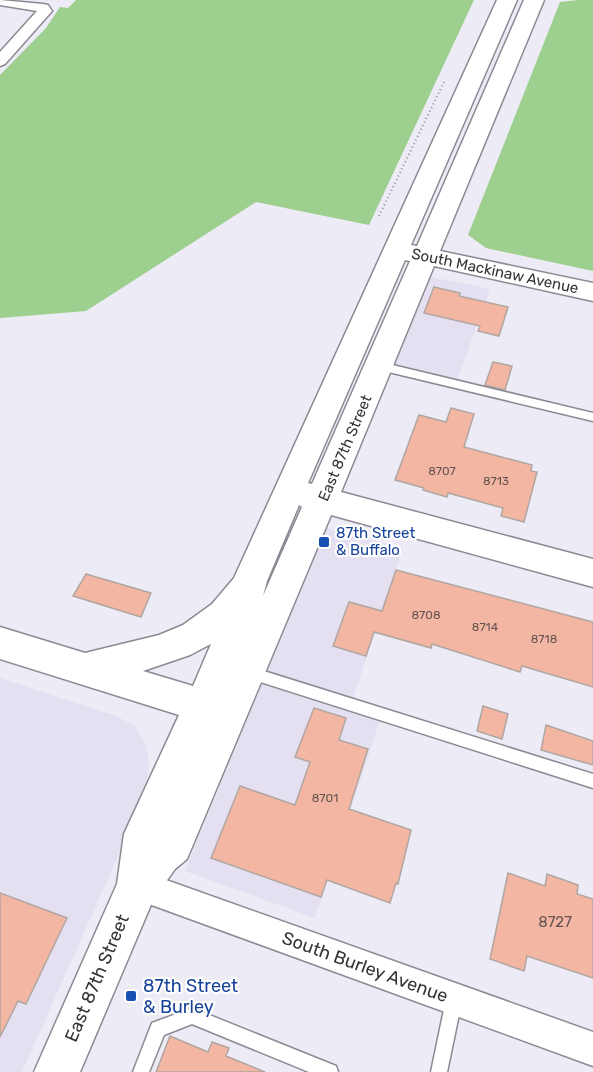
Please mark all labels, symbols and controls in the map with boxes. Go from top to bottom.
street label: South Mackinaw Avenue [410,244,580,298]
street label: East 87th Street [314,392,376,504]
house number: 8707 [428,464,456,478]
house number: 8713 [483,474,509,488]
place label: 87th Street & Buffalo [336,524,415,559]
marker: 87th Street & Buffalo [317,535,331,549]
house number: 8708 [411,608,441,622]
house number: 8714 [472,620,499,634]
house number: 8718 [531,632,557,646]
house number: 8701 [312,791,338,805]
street label: East 87th Street [60,911,134,1045]
house number: 8727 [538,913,572,931]
street label: South Burley Avenue [279,927,451,1007]
place label: 87th Street & Burley [143,975,238,1018]
marker: 87th Street & Burley [124,989,138,1003]

